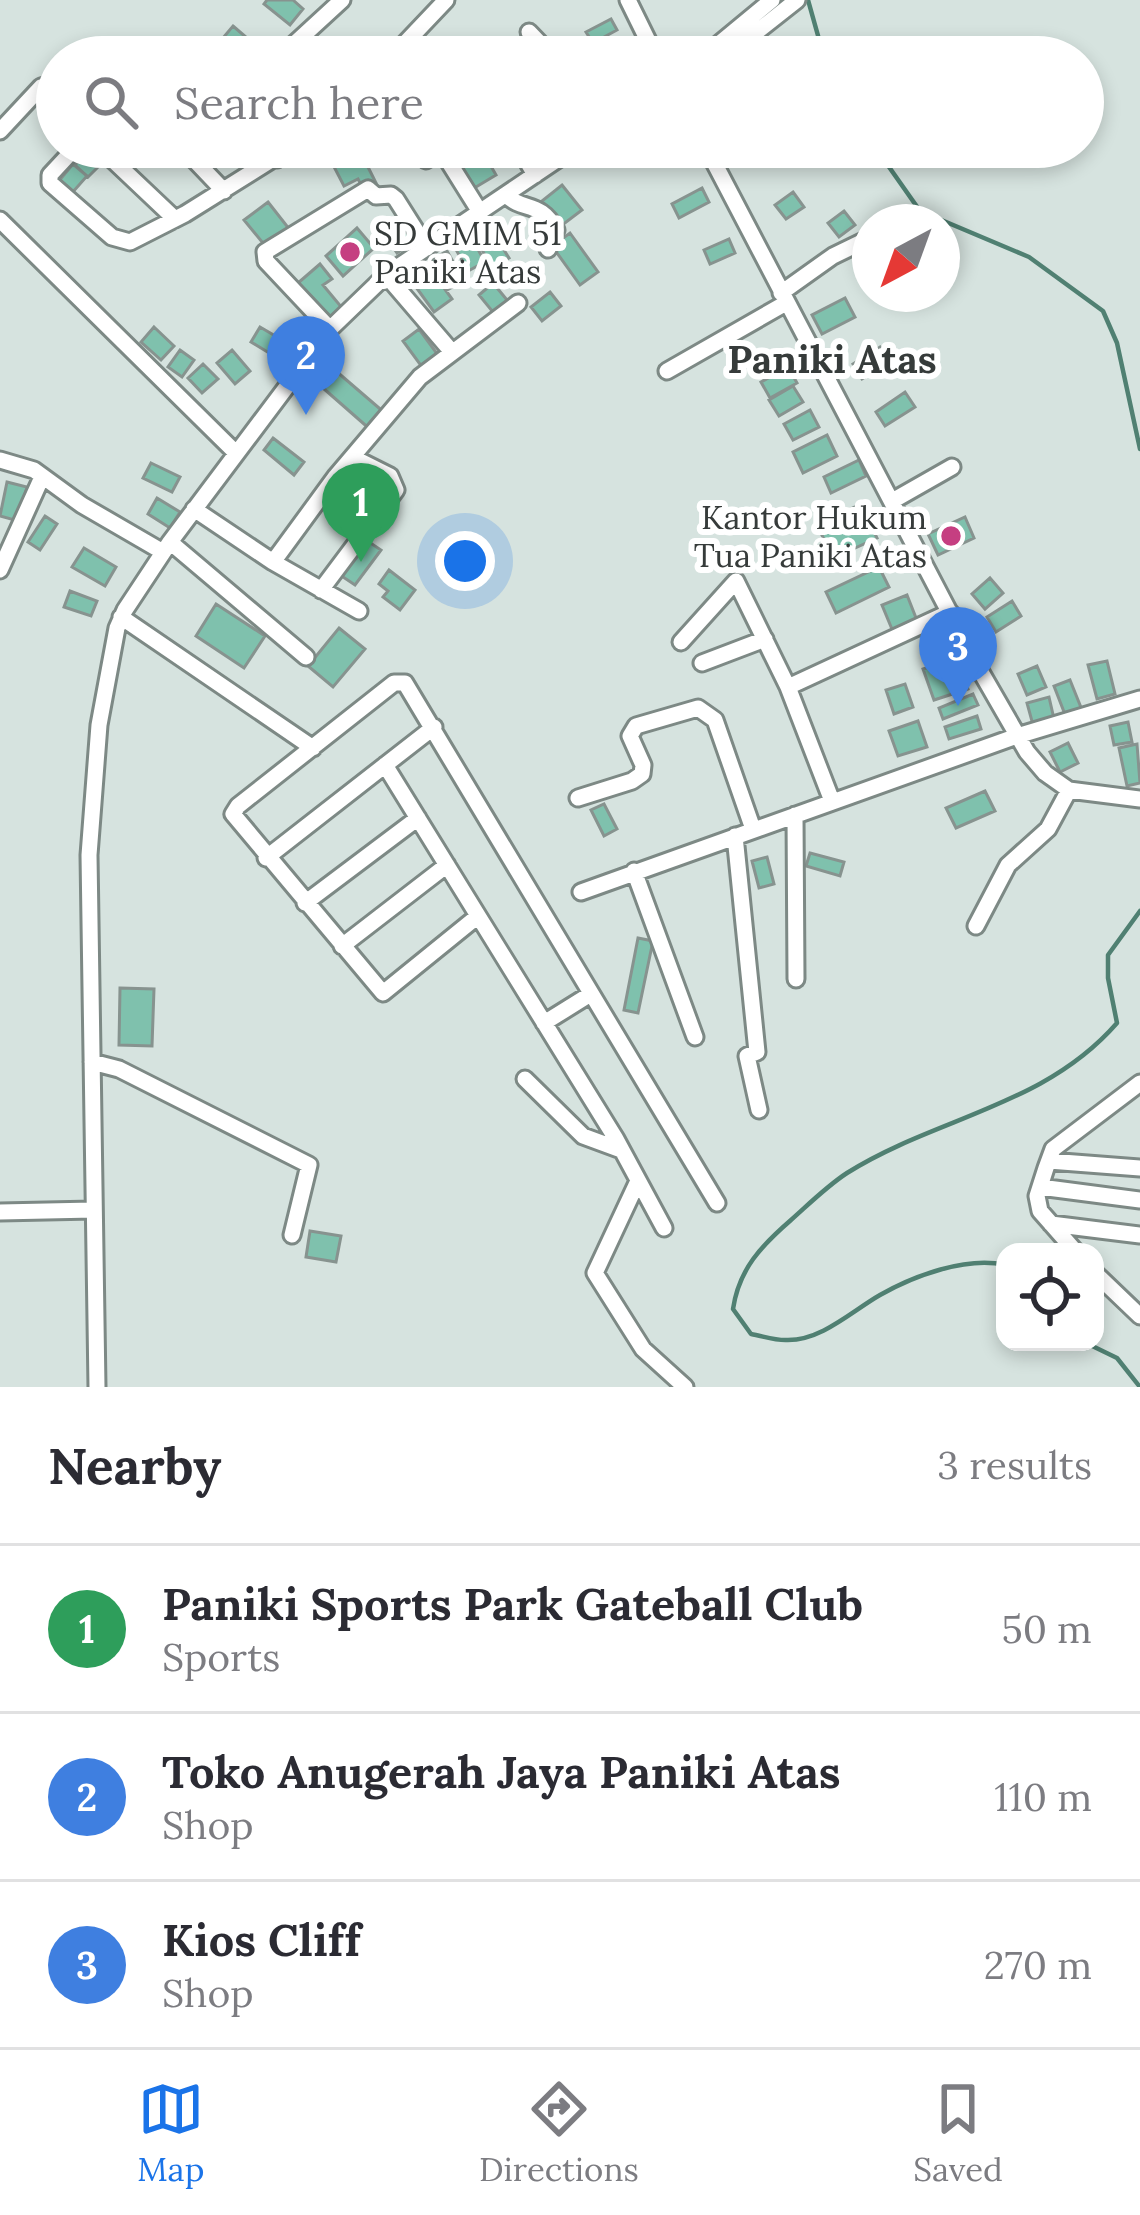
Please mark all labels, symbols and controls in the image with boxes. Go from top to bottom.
search box [36,36,1104,168]
icon: search [78,69,144,135]
text: Search here [174,74,424,131]
north arrow [852,204,960,312]
place label: SD GMIM 51 Paniki Atas [374,212,561,292]
marker: SD GMIM 51 Paniki Atas [337,239,363,265]
pin: 2 [267,316,345,415]
district label: Paniki Atas [727,334,937,384]
pin: 1 [322,463,400,562]
place label: Kantor Hukum Tua Paniki Atas [694,496,927,576]
marker: Kantor Hukum Tua Paniki Atas [938,523,964,549]
your location [435,531,495,591]
pin: 3 [919,607,997,706]
map controls [996,1243,1104,1351]
button: locate [996,1243,1104,1351]
text: Nearby [48,1433,221,1498]
text: 3 results [937,1440,1092,1490]
text: Paniki Sports Park Gateball Club [162,1575,863,1632]
text: 1 [79,1604,95,1654]
text: 50 m [1001,1604,1092,1654]
text: Sports [162,1632,280,1682]
text: Toko Anugerah Jaya Paniki Atas [162,1743,841,1800]
text: 2 [77,1772,97,1822]
text: 110 m [994,1772,1092,1822]
text: Shop [162,1800,254,1850]
text: Kios Cliff [162,1911,361,1968]
text: 3 [76,1940,98,1990]
text: 270 m [984,1940,1092,1990]
text: Shop [162,1968,254,2018]
tab: Map [137,2076,204,2190]
tab: Directions [479,2076,639,2190]
tab: Saved [913,2076,1003,2190]

